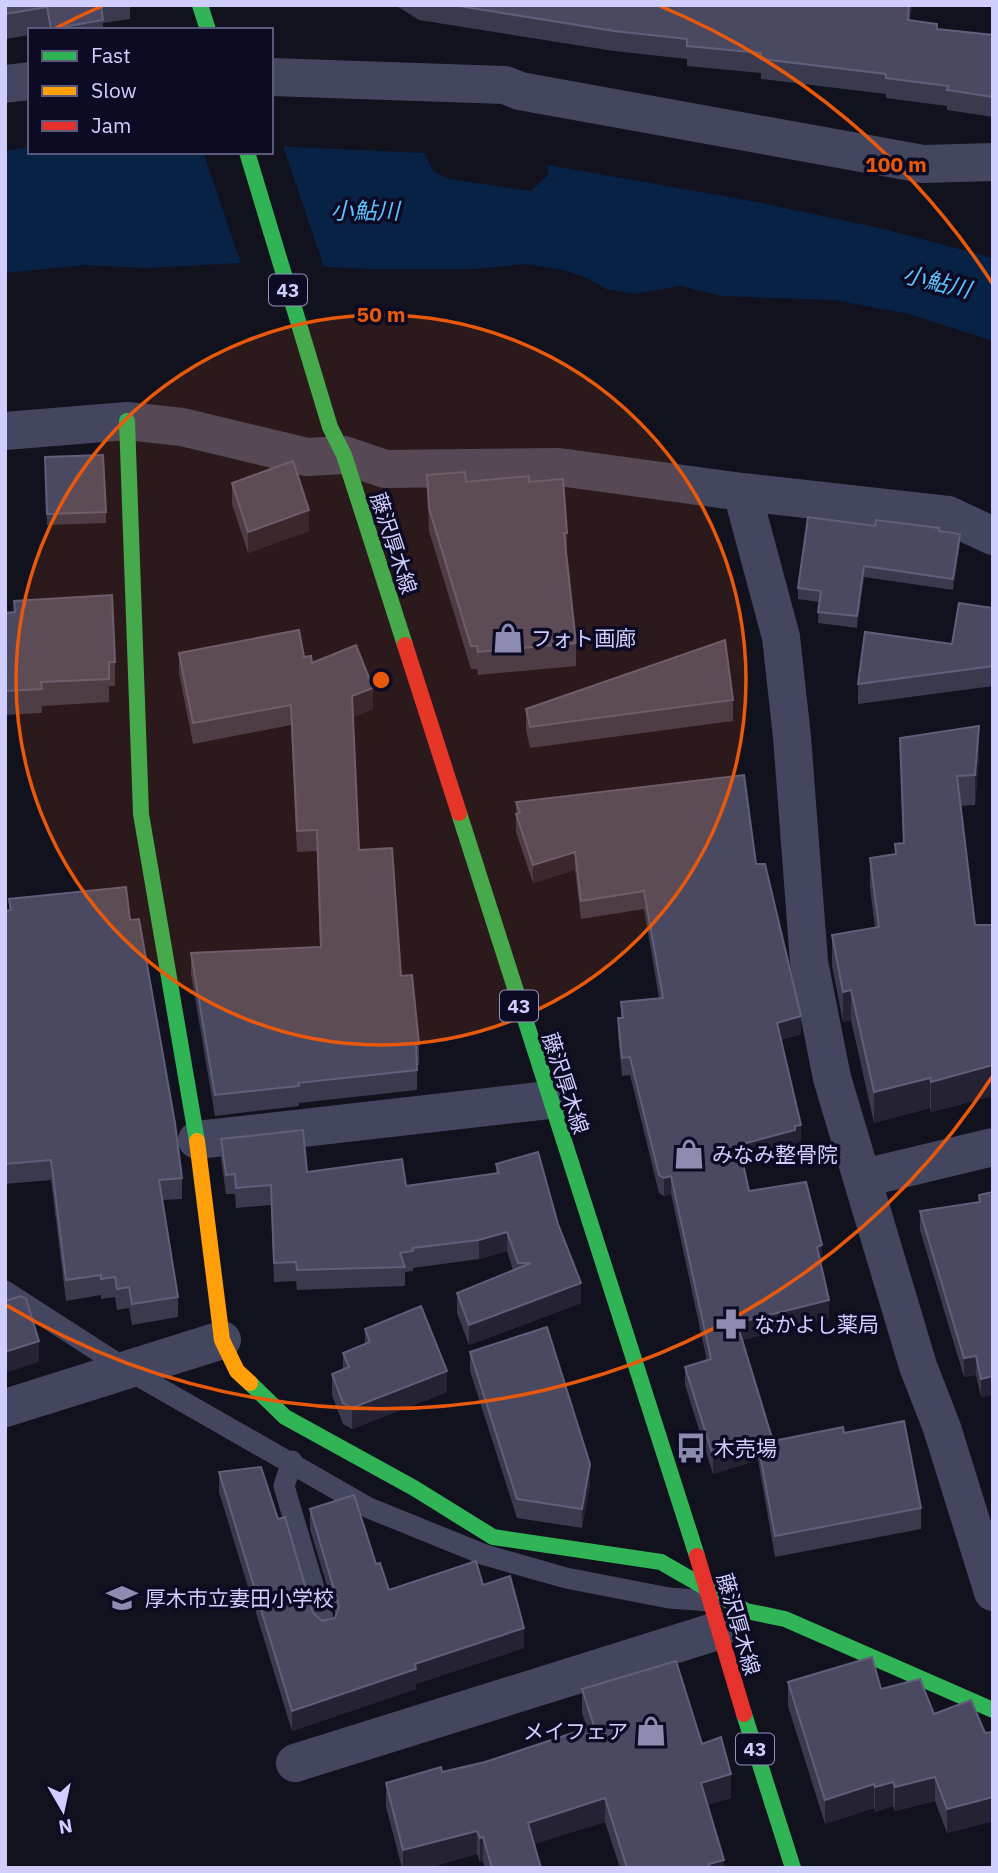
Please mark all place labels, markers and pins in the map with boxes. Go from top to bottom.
shop icon: フォト画廊 [491,621,525,655]
place label: フォト画廊 [531,624,636,652]
centre of rings [369,668,393,692]
shop icon: みなみ整骨院 [672,1137,706,1171]
place label: みなみ整骨院 [712,1140,838,1168]
pharmacy icon: なかよし薬局 [714,1307,748,1341]
place label: なかよし薬局 [754,1310,879,1338]
bus stop icon: 木売場 [674,1431,708,1465]
place label: 木売場 [714,1434,777,1462]
school or university icon: 厚木市立妻田小学校 [105,1581,139,1615]
place label: 厚木市立妻田小学校 [145,1584,334,1612]
shop icon: メイフェア [634,1714,668,1748]
place label: メイフェア [523,1717,628,1745]

